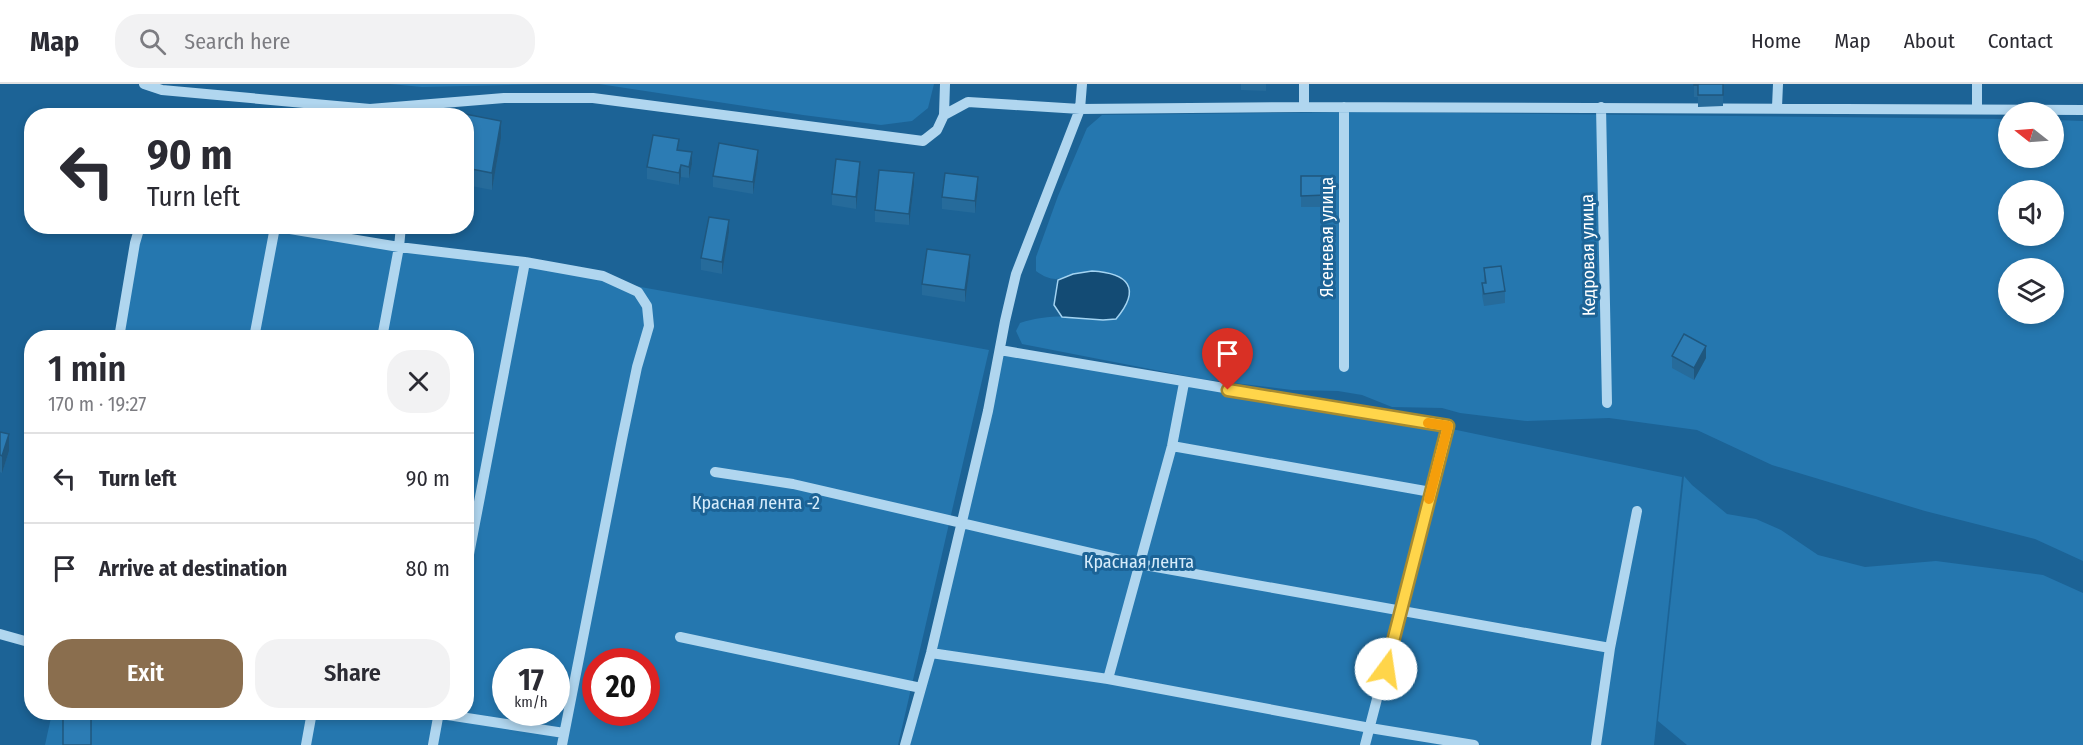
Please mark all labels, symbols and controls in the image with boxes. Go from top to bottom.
search box [115,14,535,68]
text: Map [30,25,79,58]
icon: search [136,25,169,58]
text: Search here [184,28,290,55]
text: Home [1751,28,1801,54]
text: Map [1834,28,1871,54]
text: About [1904,28,1955,54]
text: Contact [1988,28,2053,54]
north arrow [1998,102,2064,168]
map controls [1998,102,2064,324]
text: 90 m [147,130,232,180]
icon: left [48,132,126,210]
street label: Ясеневая улица [1316,177,1338,297]
button: sound [1998,180,2064,246]
text: Turn left [147,181,240,213]
street label: Кедровая улица [1576,194,1600,316]
button: layers [1998,258,2064,324]
pin [1202,328,1253,390]
icon: arrive [1211,337,1244,370]
text: 1 min [48,347,126,391]
button: close [387,350,450,413]
text: 170 m · 19:27 [48,392,146,416]
icon: left [48,462,81,495]
text: Turn left [99,465,177,492]
text: 90 m [406,465,450,492]
park label: Красная лента -2 [692,492,820,514]
park label: Красная лента [1084,551,1194,573]
icon: arrive [48,552,81,585]
text: Arrive at destination [99,555,287,582]
text: 80 m [405,555,450,582]
position arrow [1354,637,1418,701]
button: Exit [48,639,243,708]
button: Share [255,639,450,708]
speed limit sign: 20 [582,648,660,726]
text: 17 [518,662,544,698]
text: km/h [514,693,548,711]

